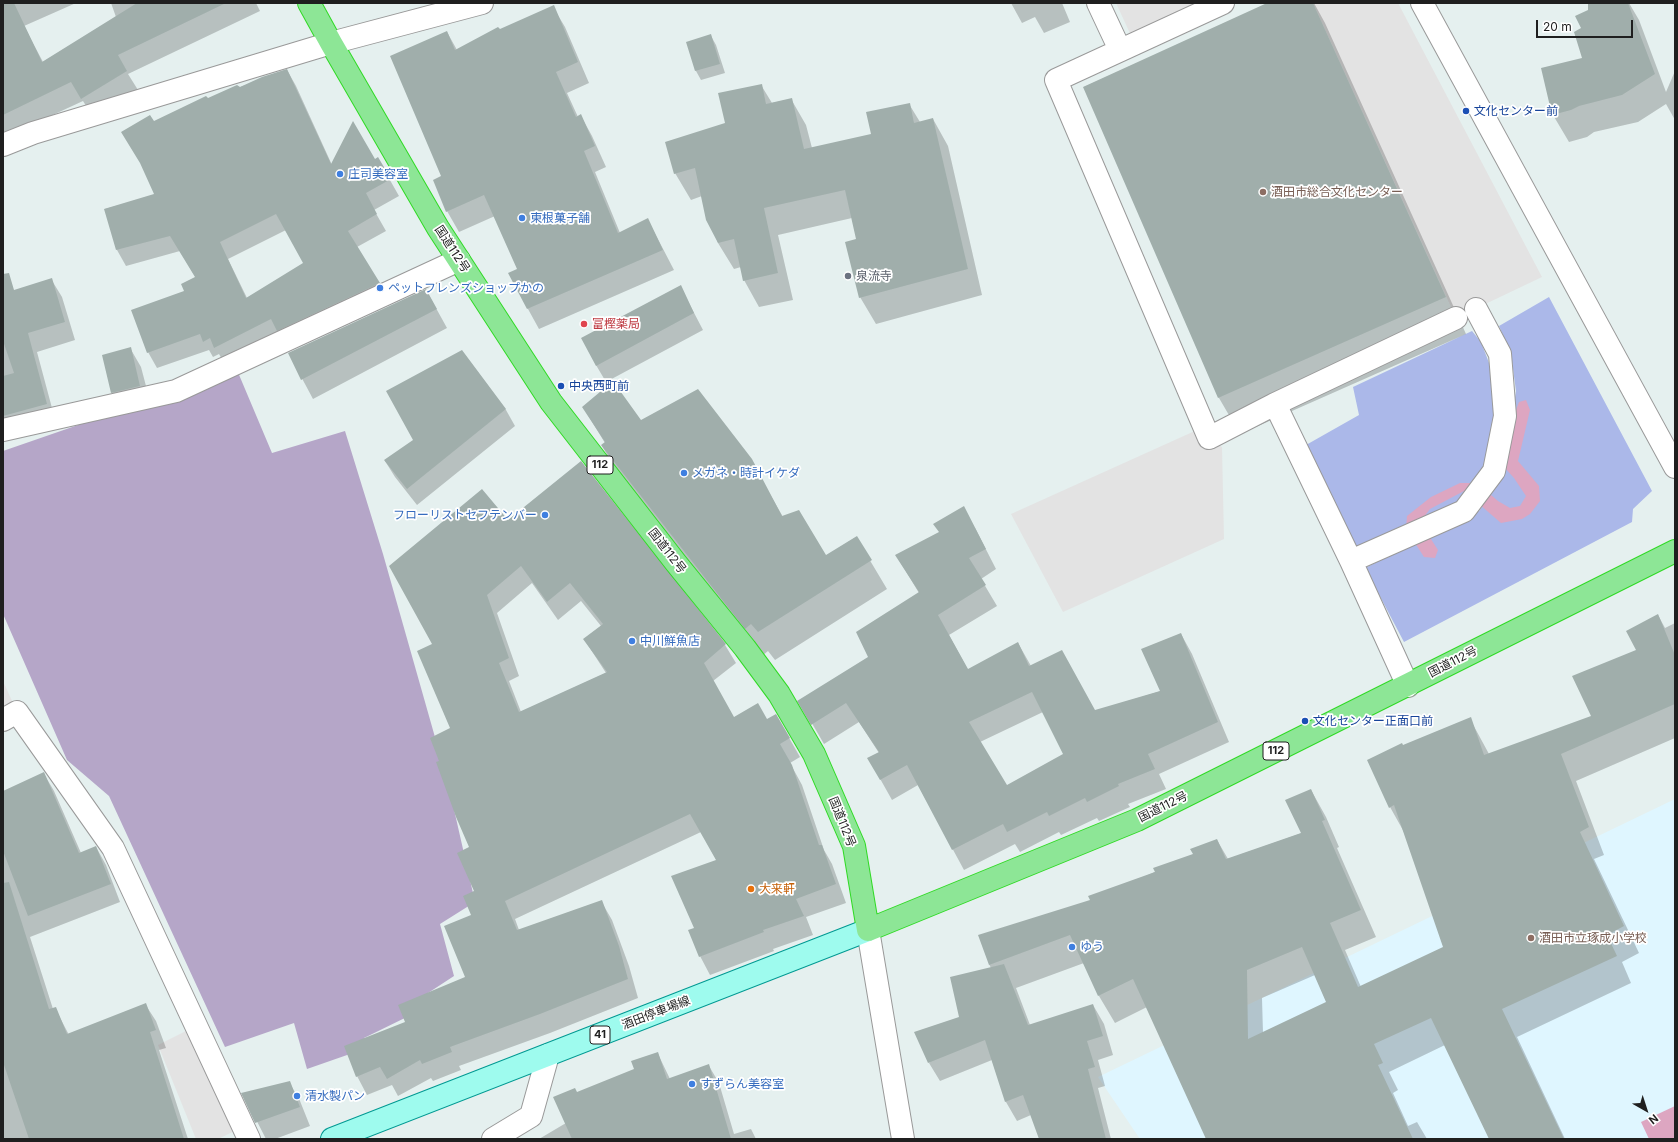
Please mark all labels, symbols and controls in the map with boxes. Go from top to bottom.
scale bar [1538,12,1635,38]
text: 20 m [1543,19,1572,34]
place label: 文化センター前 [1474,104,1558,118]
marker: 文化センター前 [1461,106,1471,116]
place label: 庄司美容室 [348,167,408,181]
marker: 庄司美容室 [335,169,345,179]
place label: 酒田市総合文化センター [1271,185,1403,199]
marker: 酒田市総合文化センター [1258,187,1268,197]
place label: 東根菓子舗 [530,211,590,225]
marker: 東根菓子舗 [517,213,527,223]
street label: 国道112号 [432,223,472,275]
place label: 泉流寺 [856,269,892,283]
marker: 泉流寺 [843,271,853,281]
place label: ペットフレンズショップかの [388,281,544,295]
marker: ペットフレンズショップかの [375,283,385,293]
place label: 富樫薬局 [592,317,640,331]
marker: 富樫薬局 [579,319,589,329]
place label: 中央西町前 [569,379,629,393]
marker: 中央西町前 [556,381,566,391]
road number: 112 [587,456,613,474]
place label: メガネ・時計イケダ [692,466,800,480]
marker: メガネ・時計イケダ [679,468,689,478]
place label: フローリストセフテンバー [393,508,537,522]
marker: フローリストセフテンバー [540,510,550,520]
street label: 国道112号 [645,526,689,576]
place label: 中川鮮魚店 [640,634,700,648]
marker: 中川鮮魚店 [627,636,637,646]
street label: 国道112号 [1426,644,1480,680]
place label: 文化センター正面口前 [1313,714,1433,728]
marker: 文化センター正面口前 [1300,716,1310,726]
road number: 112 [1263,742,1289,760]
street label: 国道112号 [1136,789,1190,825]
street label: 国道112号 [825,795,859,849]
place label: 大来軒 [759,882,795,896]
marker: 大来軒 [746,884,756,894]
place label: 酒田市立琢成小学校 [1539,931,1647,945]
marker: 酒田市立琢成小学校 [1526,933,1536,943]
place label: ゆう [1080,940,1104,954]
marker: ゆう [1067,942,1077,952]
street label: 酒田停車場線 [620,993,692,1033]
road number: 41 [590,1026,610,1044]
place label: すずらん美容室 [700,1077,784,1091]
marker: すずらん美容室 [687,1079,697,1089]
place label: 清水製パン [305,1089,365,1103]
north arrow [1626,1090,1666,1130]
marker: 清水製パン [292,1091,302,1101]
text: N [1646,1111,1661,1127]

